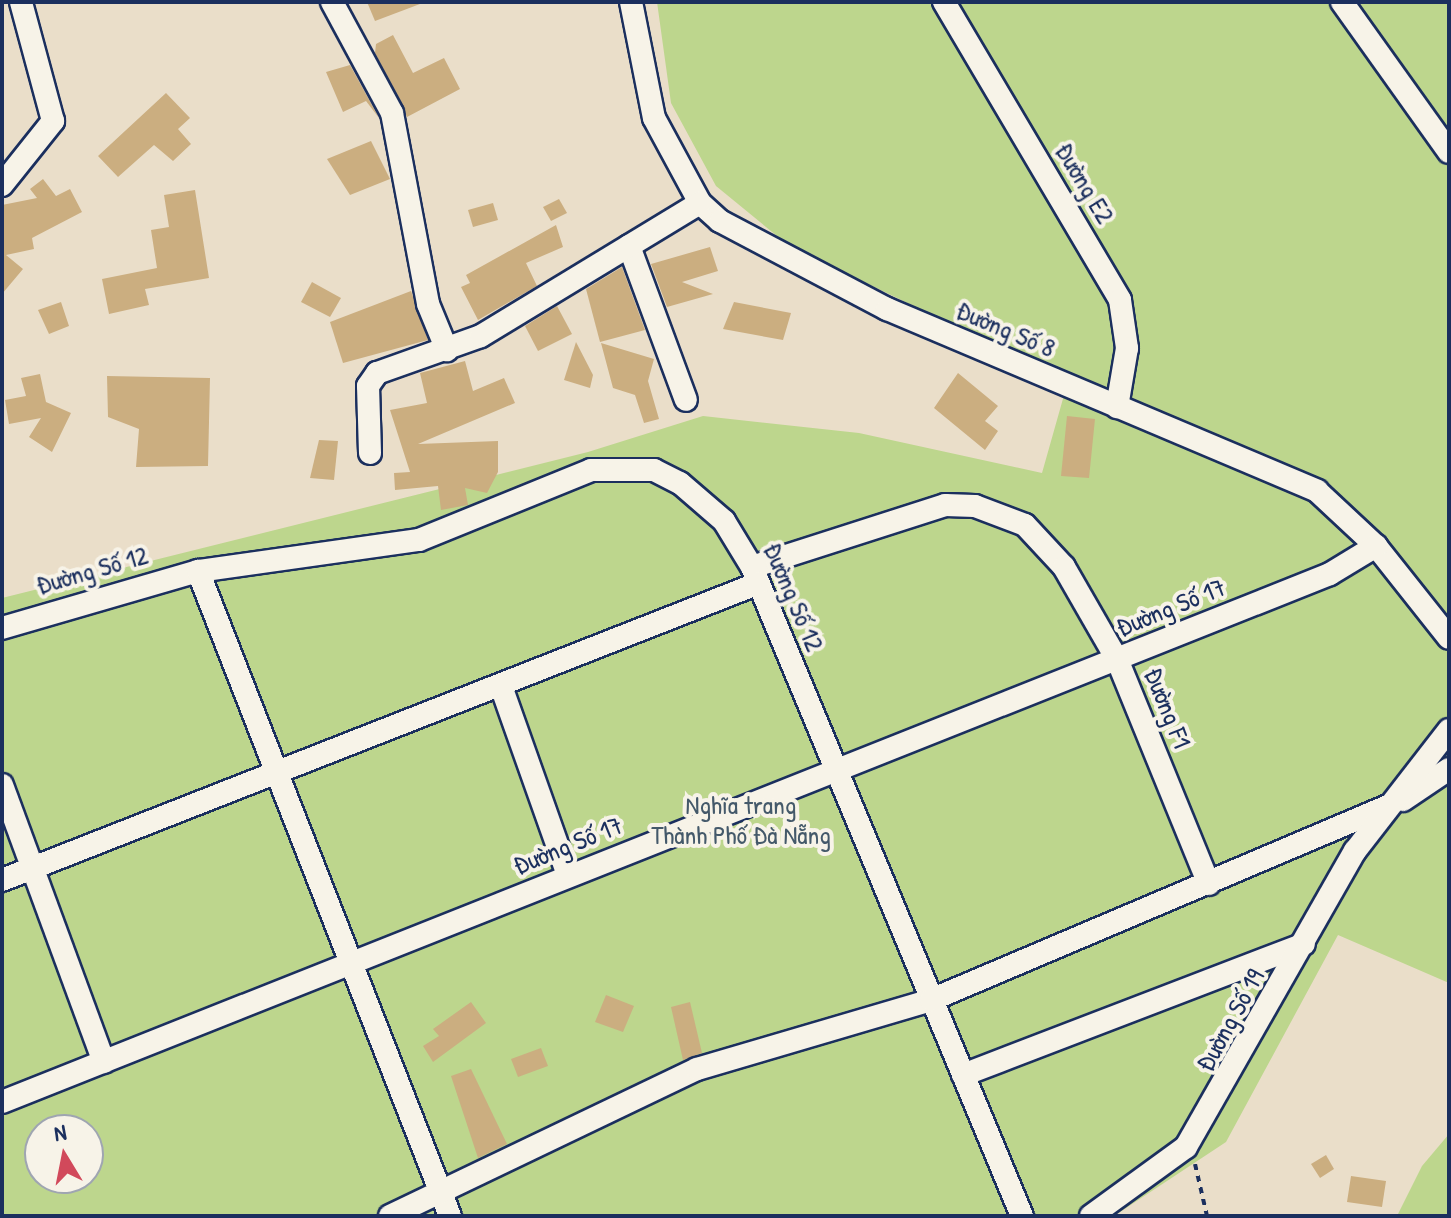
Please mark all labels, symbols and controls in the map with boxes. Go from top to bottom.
street label: Đường E2 [1049,137,1121,229]
street label: Đường Số 8 [952,294,1060,364]
street label: Đường Số 12 [757,538,831,656]
street label: Đường Số 12 [33,539,151,601]
street label: Đường Số 17 [1112,571,1230,643]
street label: Đường F1 [1138,663,1198,753]
park label: Nghĩa trang Thành Phố Đà Nẵng [651,789,831,850]
street label: Đường Số 17 [509,809,627,881]
street label: Đường Số 19 [1189,964,1271,1076]
north arrow [24,1114,104,1194]
text: N [52,1117,69,1148]

